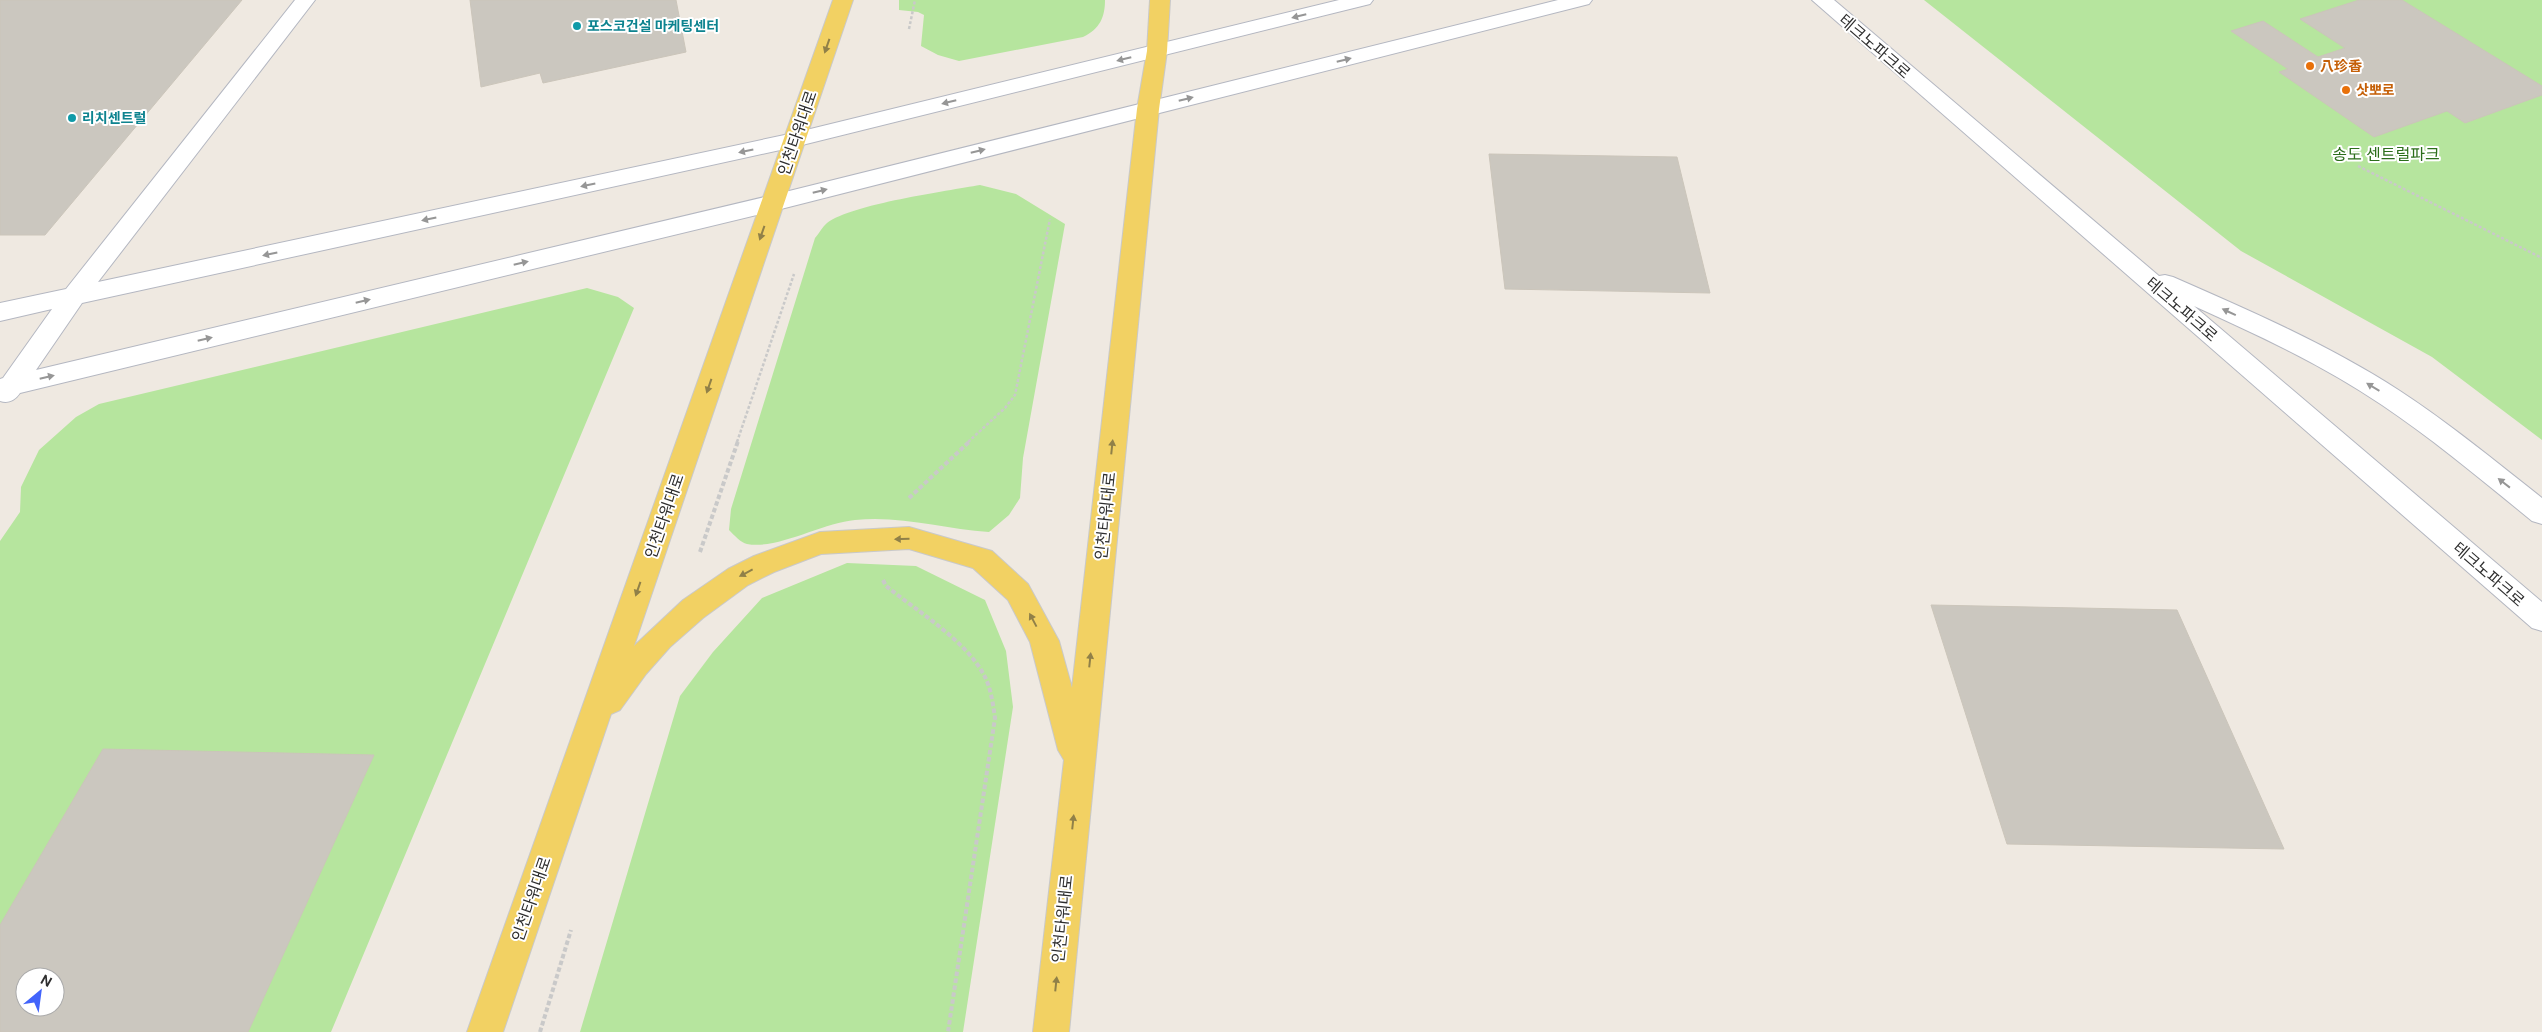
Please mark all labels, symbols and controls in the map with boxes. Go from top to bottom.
street label: 테크노파크로 [1834,9,1915,83]
one-way arrow [1291,12,1306,20]
place label: 포스코건설 마케팅센터 [587,17,719,35]
marker: 포스코건설 마케팅센터 [571,20,583,32]
one-way arrow [823,39,831,54]
one-way arrow [1117,55,1132,63]
one-way arrow [1336,55,1351,63]
place label: 八珍香 [2320,57,2362,75]
marker: 八珍香 [2304,60,2316,72]
place label: 삿뽀로 [2356,81,2395,99]
marker: 삿뽀로 [2340,84,2352,96]
street label: 인천타워대로 [773,88,822,178]
one-way arrow [1179,95,1194,103]
one-way arrow [942,98,957,106]
place label: 리치센트럴 [82,109,146,127]
marker: 리치센트럴 [66,112,78,124]
park label: 송도 센트럴파크 [2332,144,2440,165]
one-way arrow [739,147,754,155]
one-way arrow [970,147,985,155]
one-way arrow [580,181,595,189]
one-way arrow [812,187,827,195]
one-way arrow [420,216,436,224]
one-way arrow [758,225,765,240]
one-way arrow [262,250,277,258]
one-way arrow [514,259,529,267]
street label: 테크노파크로 [2141,272,2222,346]
one-way arrow [356,297,371,305]
one-way arrow [2222,308,2236,316]
one-way arrow [198,335,213,343]
one-way arrow [40,373,55,381]
one-way arrow [705,379,713,394]
one-way arrow [2366,383,2379,392]
one-way arrow [1109,438,1117,454]
street label: 인천타워대로 [640,471,689,561]
street label: 인천타워대로 [1090,471,1121,561]
one-way arrow [2498,478,2511,489]
one-way arrow [894,535,910,543]
street label: 테크노파크로 [2448,537,2529,611]
one-way arrow [739,569,753,577]
one-way arrow [634,582,642,597]
one-way arrow [1029,612,1037,627]
one-way arrow [1086,652,1094,668]
one-way arrow [1069,814,1077,830]
street label: 인천타워대로 [507,854,556,944]
street label: 인천타워대로 [1047,874,1078,964]
north arrow [15,967,65,1017]
text: N [37,970,55,991]
one-way arrow [1052,975,1060,991]

